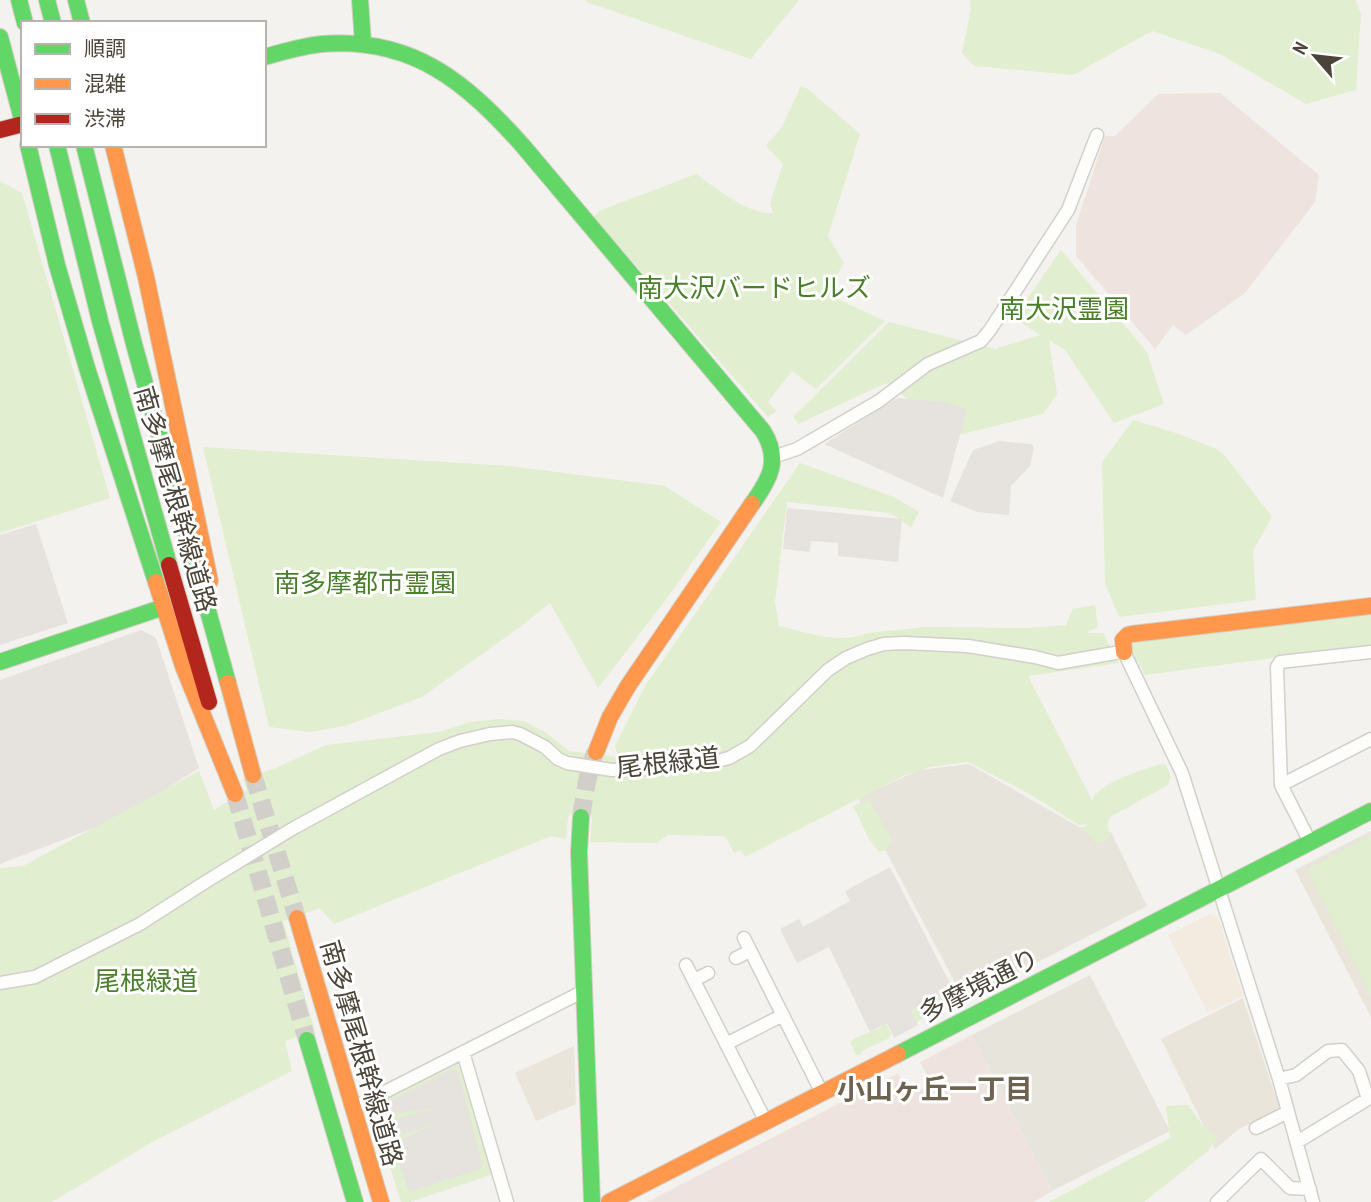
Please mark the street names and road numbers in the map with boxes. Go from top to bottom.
street label: 南多摩尾根幹線道路 [128,382,224,616]
street label: 尾根緑道 [615,740,721,784]
street label: 南多摩尾根幹線道路 [314,936,410,1170]
street label: 多摩境通り [914,941,1044,1029]

